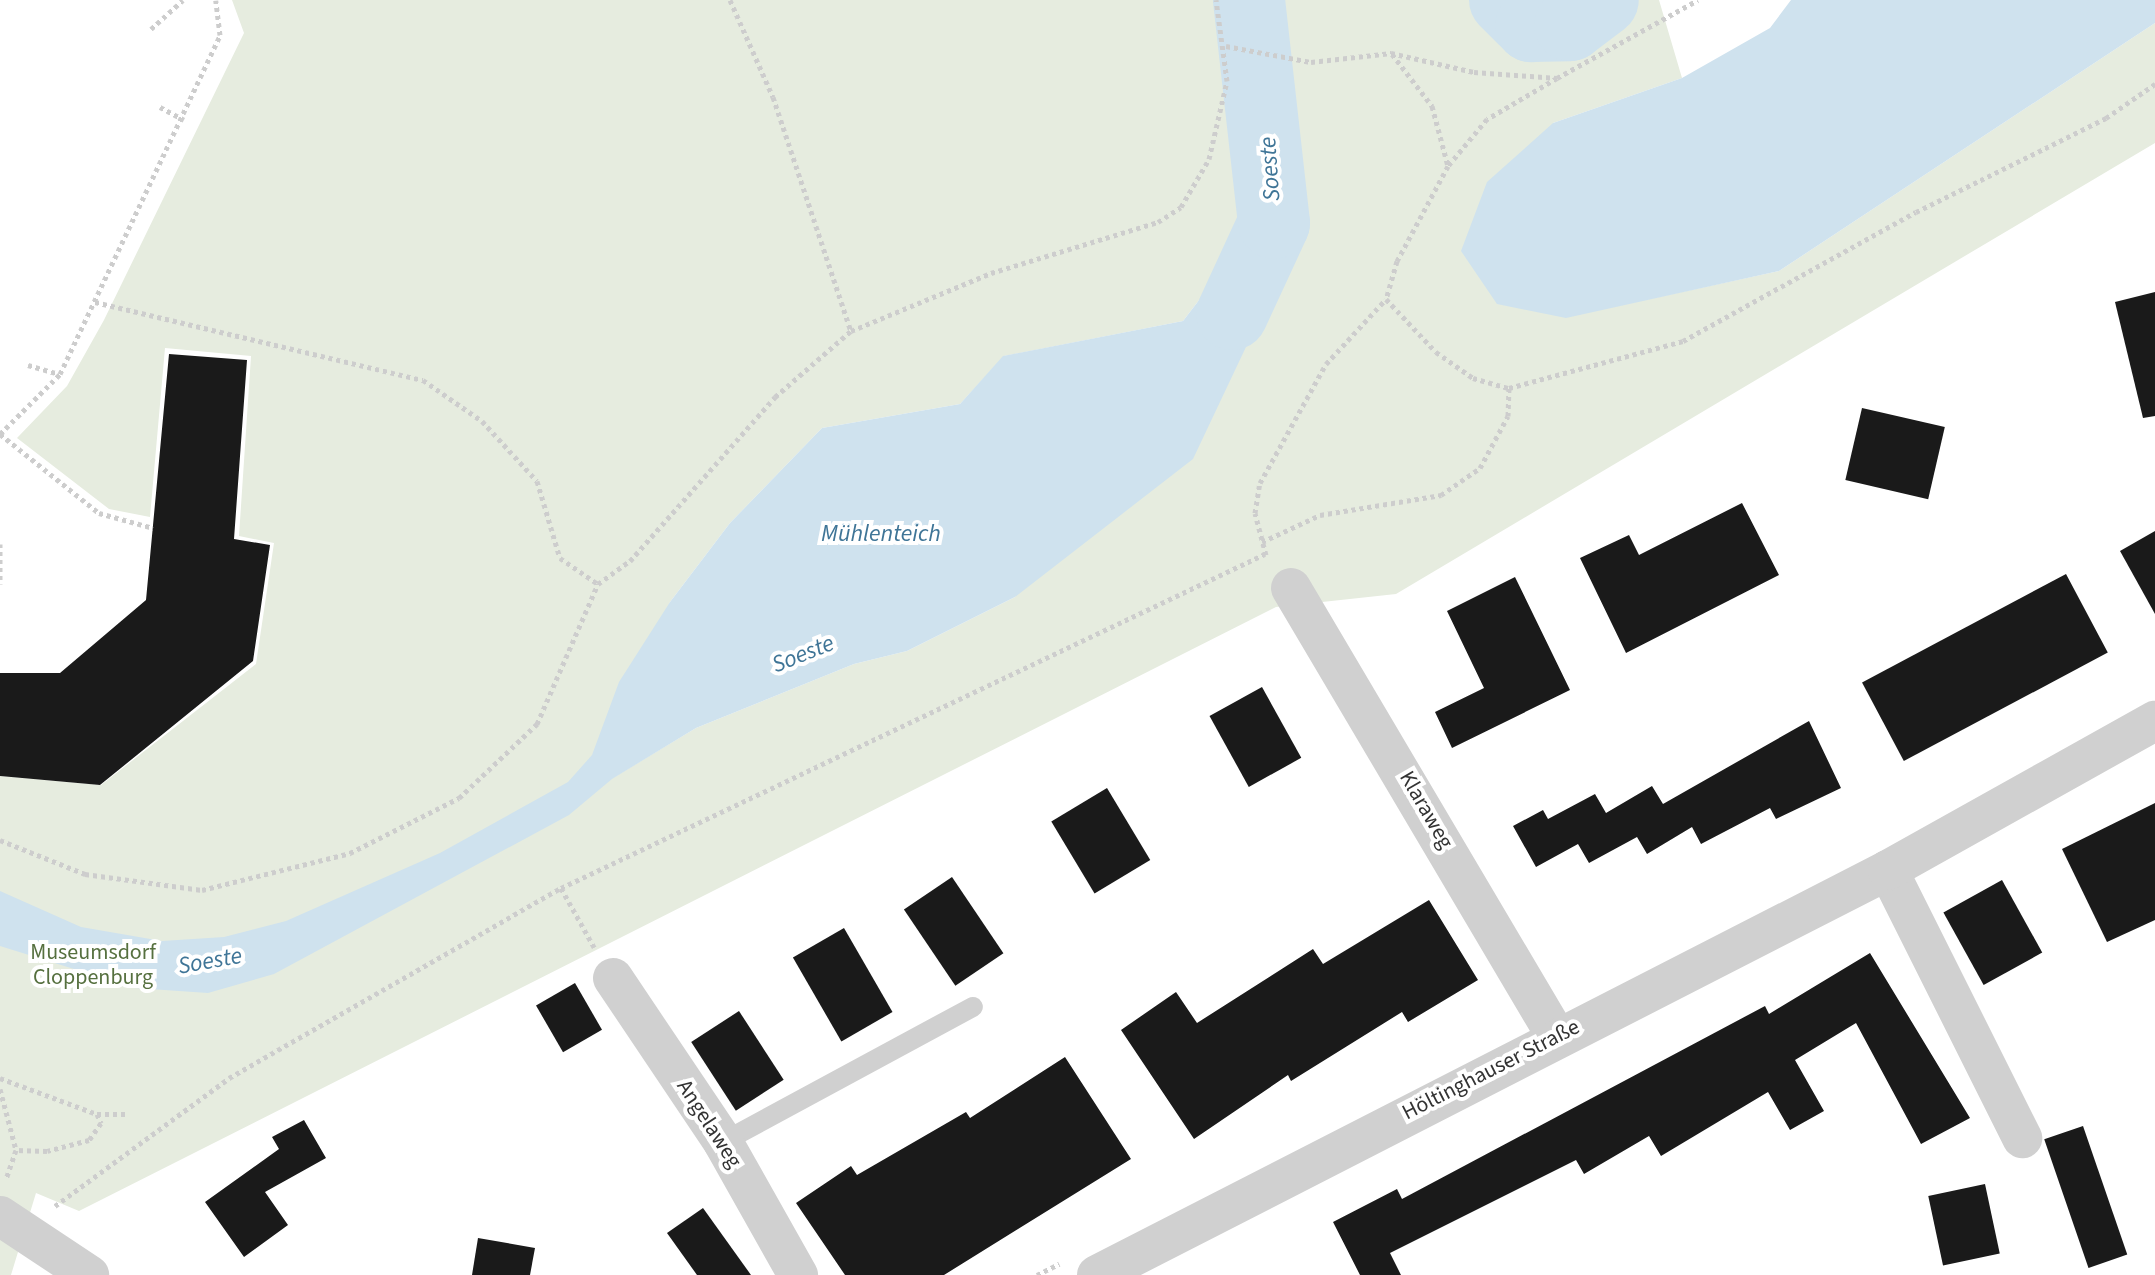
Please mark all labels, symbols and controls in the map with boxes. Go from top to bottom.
water label: Soeste [1253,136,1287,202]
water label: Mühlenteich [821,520,941,548]
water label: Soeste [768,629,838,679]
street label: Klaraweg [1393,767,1459,853]
park label: Museumsdorf Cloppenburg [30,939,156,990]
water label: Soeste [176,941,244,981]
street label: Höltinghauser Straße [1398,1014,1584,1126]
street label: Angelaweg [671,1075,747,1173]

